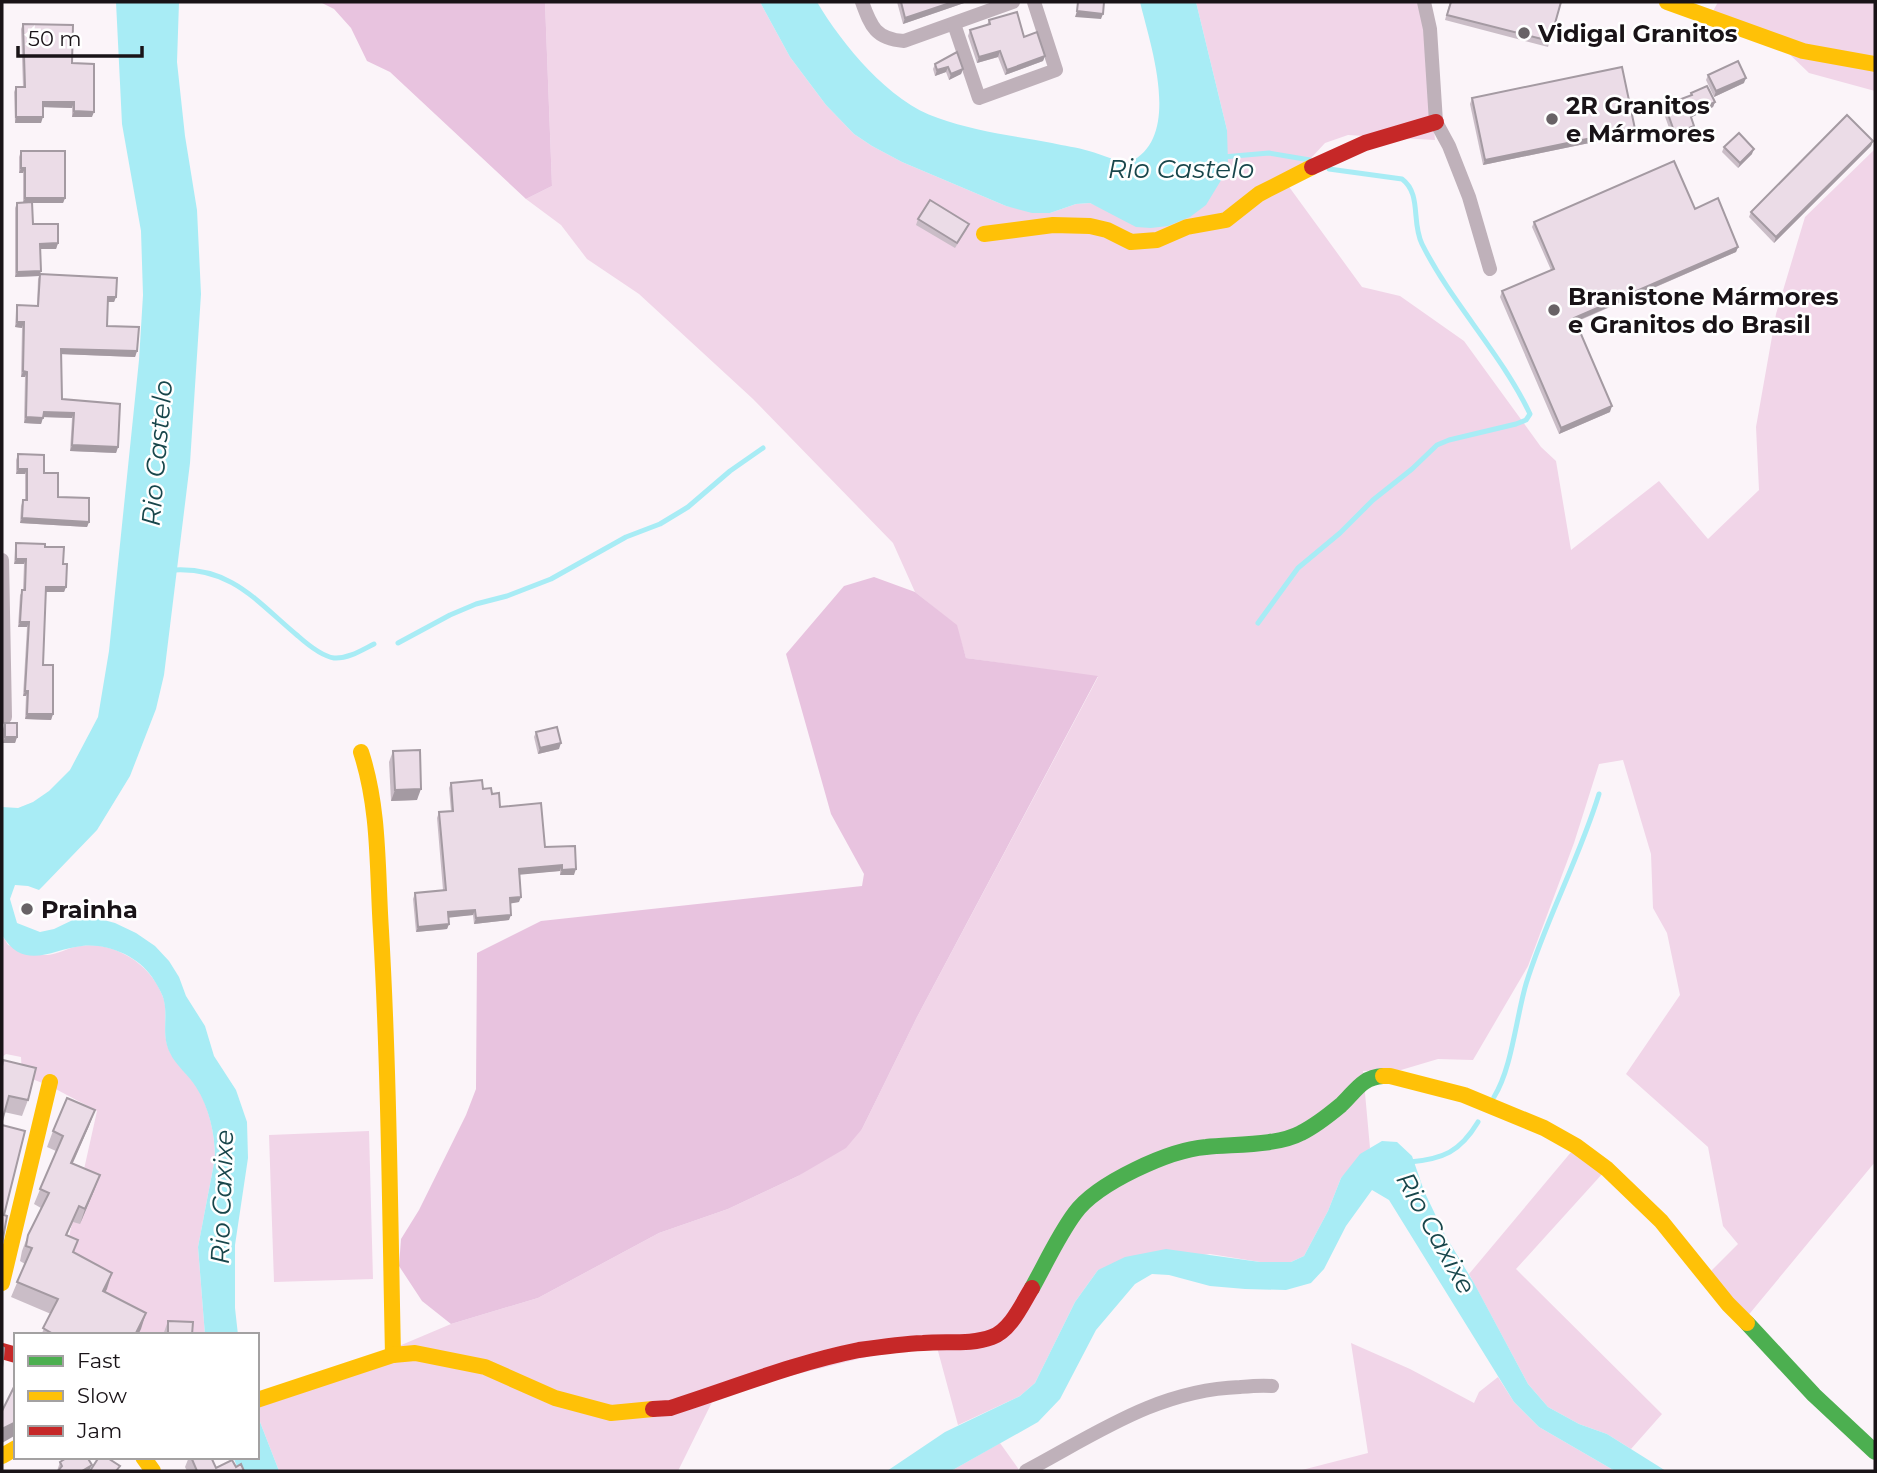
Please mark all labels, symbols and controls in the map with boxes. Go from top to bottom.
scale bar [18,14,142,58]
place label: Vidigal Granitos [1537,19,1738,48]
marker: Vidigal Granitos [1516,25,1532,41]
text: 50 m [28,26,82,51]
place label: 2R Granitos e Mármores [1566,91,1715,148]
marker: 2R Granitos e Mármores [1544,111,1560,127]
water label: Rio Castelo [1108,153,1254,185]
place label: Branistone Mármores e Granitos do Brasil [1568,282,1839,339]
marker: Branistone Mármores e Granitos do Brasil [1546,302,1562,318]
water label: Rio Castelo [135,379,179,527]
place label: Prainha [41,895,138,924]
marker: Prainha [19,901,35,917]
water label: Rio Caxixe [204,1129,240,1265]
water label: Rio Caxixe [1389,1166,1483,1300]
legend [14,1333,259,1459]
text: Fast [77,1348,121,1373]
text: Slow [77,1383,127,1408]
text: Jam [76,1418,122,1443]

